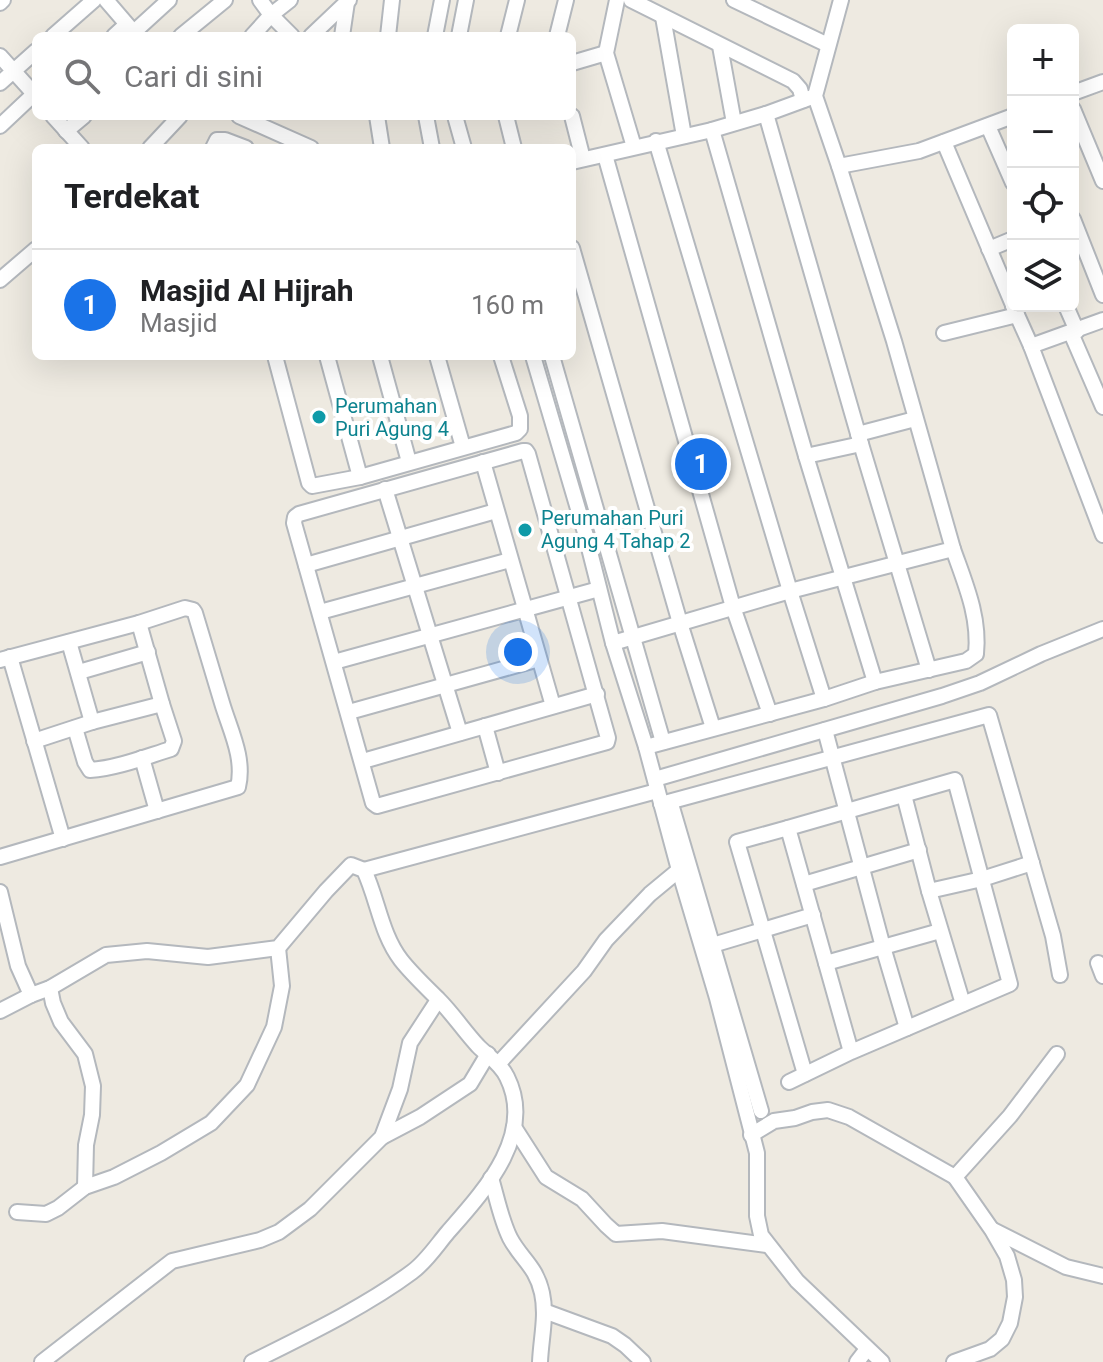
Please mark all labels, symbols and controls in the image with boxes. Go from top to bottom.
map controls [1007,24,1079,312]
button: + [1007,24,1079,96]
search box [32,32,576,120]
icon: search [60,54,104,98]
text: Cari di sini [124,59,263,94]
button: − [1007,96,1079,168]
button: locate [1007,168,1079,240]
text: Terdekat [64,176,199,216]
button: layers [1007,240,1079,312]
text: Masjid Al Hijrah [140,273,354,308]
text: 1 [83,290,97,320]
text: 160 m [471,290,544,320]
text: Masjid [140,308,217,338]
place label: Perumahan Puri Agung 4 [335,394,449,441]
marker: Perumahan Puri Agung 4 [310,408,328,426]
pin: 1 [675,434,727,494]
place label: Perumahan Puri Agung 4 Tahap 2 [541,506,690,553]
marker: Perumahan Puri Agung 4 Tahap 2 [516,521,534,539]
your location [498,632,538,672]

